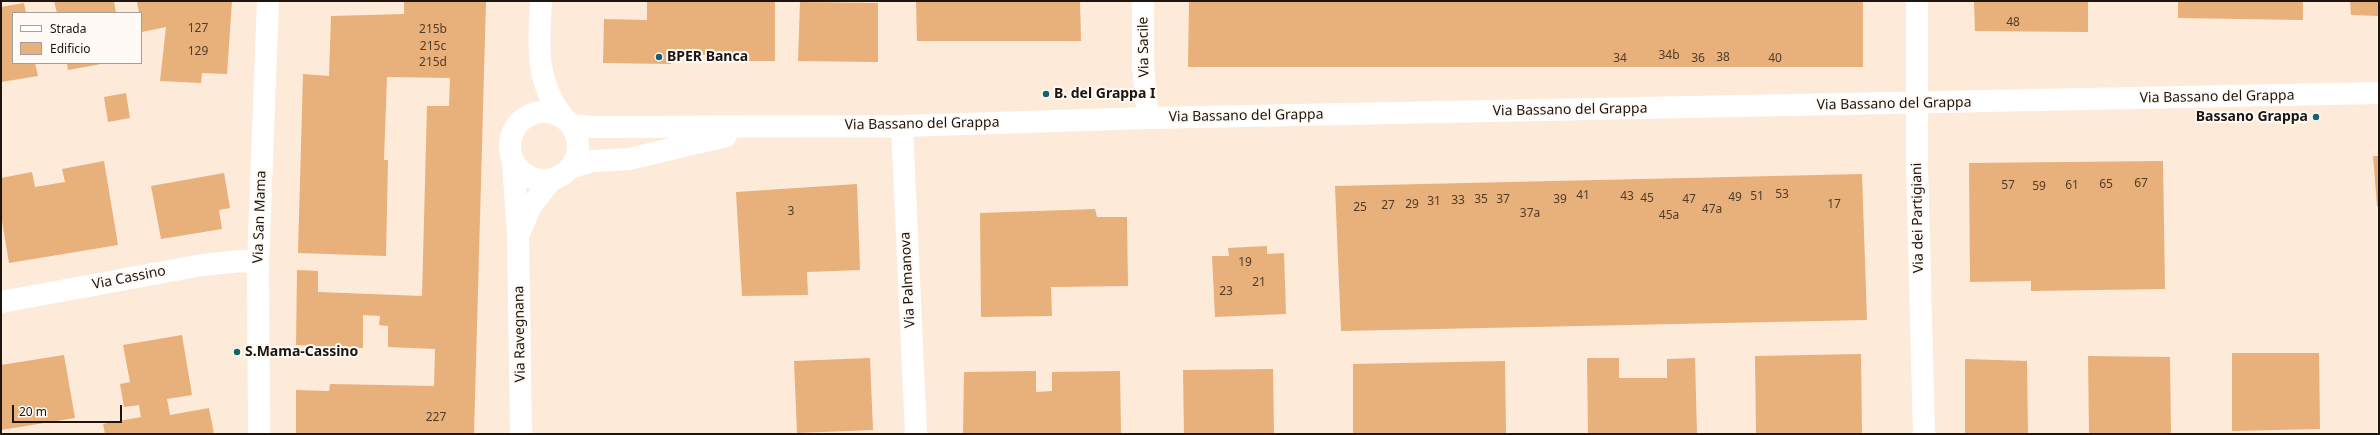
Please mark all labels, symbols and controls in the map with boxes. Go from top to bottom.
legend [12,12,142,64]
street label: Via Sacile [1135,16,1153,78]
house number: 48 [2006,16,2020,30]
text: Strada [50,20,86,37]
house number: 127 [188,22,208,36]
house number: 215b [419,23,447,37]
text: Edificio [50,40,91,57]
house number: 215c [420,40,446,54]
house number: 129 [188,45,208,59]
place label: BPER Banca [667,49,748,65]
house number: 34b [1658,49,1680,63]
house number: 38 [1716,51,1730,65]
marker: BPER Banca [654,52,664,62]
house number: 34 [1613,52,1627,66]
house number: 36 [1691,52,1705,66]
house number: 40 [1768,52,1782,66]
house number: 215d [419,56,447,70]
place label: B. del Grappa I [1054,86,1155,102]
street label: Via Bassano del Grappa [2139,87,2295,107]
marker: B. del Grappa I [1041,89,1051,99]
street label: Via Bassano del Grappa [1816,94,1972,114]
street label: Via Bassano del Grappa [1492,100,1648,120]
street label: Via Bassano del Grappa [1168,106,1324,126]
place label: Bassano Grappa [2196,109,2308,125]
marker: Bassano Grappa [2311,112,2321,122]
street label: Via Bassano del Grappa [844,114,1000,134]
street label: Via dei Partigiani [1909,163,1927,273]
street label: Via San Mama [250,170,270,264]
house number: 67 [2134,177,2148,191]
house number: 65 [2099,178,2113,192]
house number: 57 [2001,179,2015,193]
house number: 61 [2065,179,2079,193]
house number: 59 [2032,180,2046,194]
house number: 53 [1775,188,1789,202]
house number: 41 [1576,189,1590,203]
house number: 43 [1620,190,1634,204]
house number: 51 [1750,190,1764,204]
house number: 49 [1728,191,1742,205]
house number: 45 [1640,192,1654,206]
house number: 35 [1474,193,1488,207]
house number: 37 [1496,193,1510,207]
house number: 39 [1553,193,1567,207]
house number: 47 [1682,193,1696,207]
house number: 33 [1451,194,1465,208]
house number: 31 [1427,195,1441,209]
house number: 29 [1405,198,1419,212]
house number: 17 [1827,198,1841,212]
house number: 27 [1381,199,1395,213]
house number: 25 [1353,201,1367,215]
house number: 47a [1702,203,1722,217]
house number: 3 [788,205,794,219]
house number: 37a [1520,207,1540,221]
house number: 45a [1659,209,1679,223]
street label: Via Palmanova [897,232,919,328]
house number: 19 [1238,256,1252,270]
street label: Via Cassino [91,263,167,293]
house number: 21 [1252,276,1266,290]
house number: 23 [1219,285,1233,299]
street label: Via Ravegnana [511,286,529,382]
place label: S.Mama-Cassino [245,344,358,360]
marker: S.Mama-Cassino [232,347,242,357]
scale bar [14,397,124,423]
text: 20 m [19,403,47,420]
house number: 227 [426,411,446,425]

